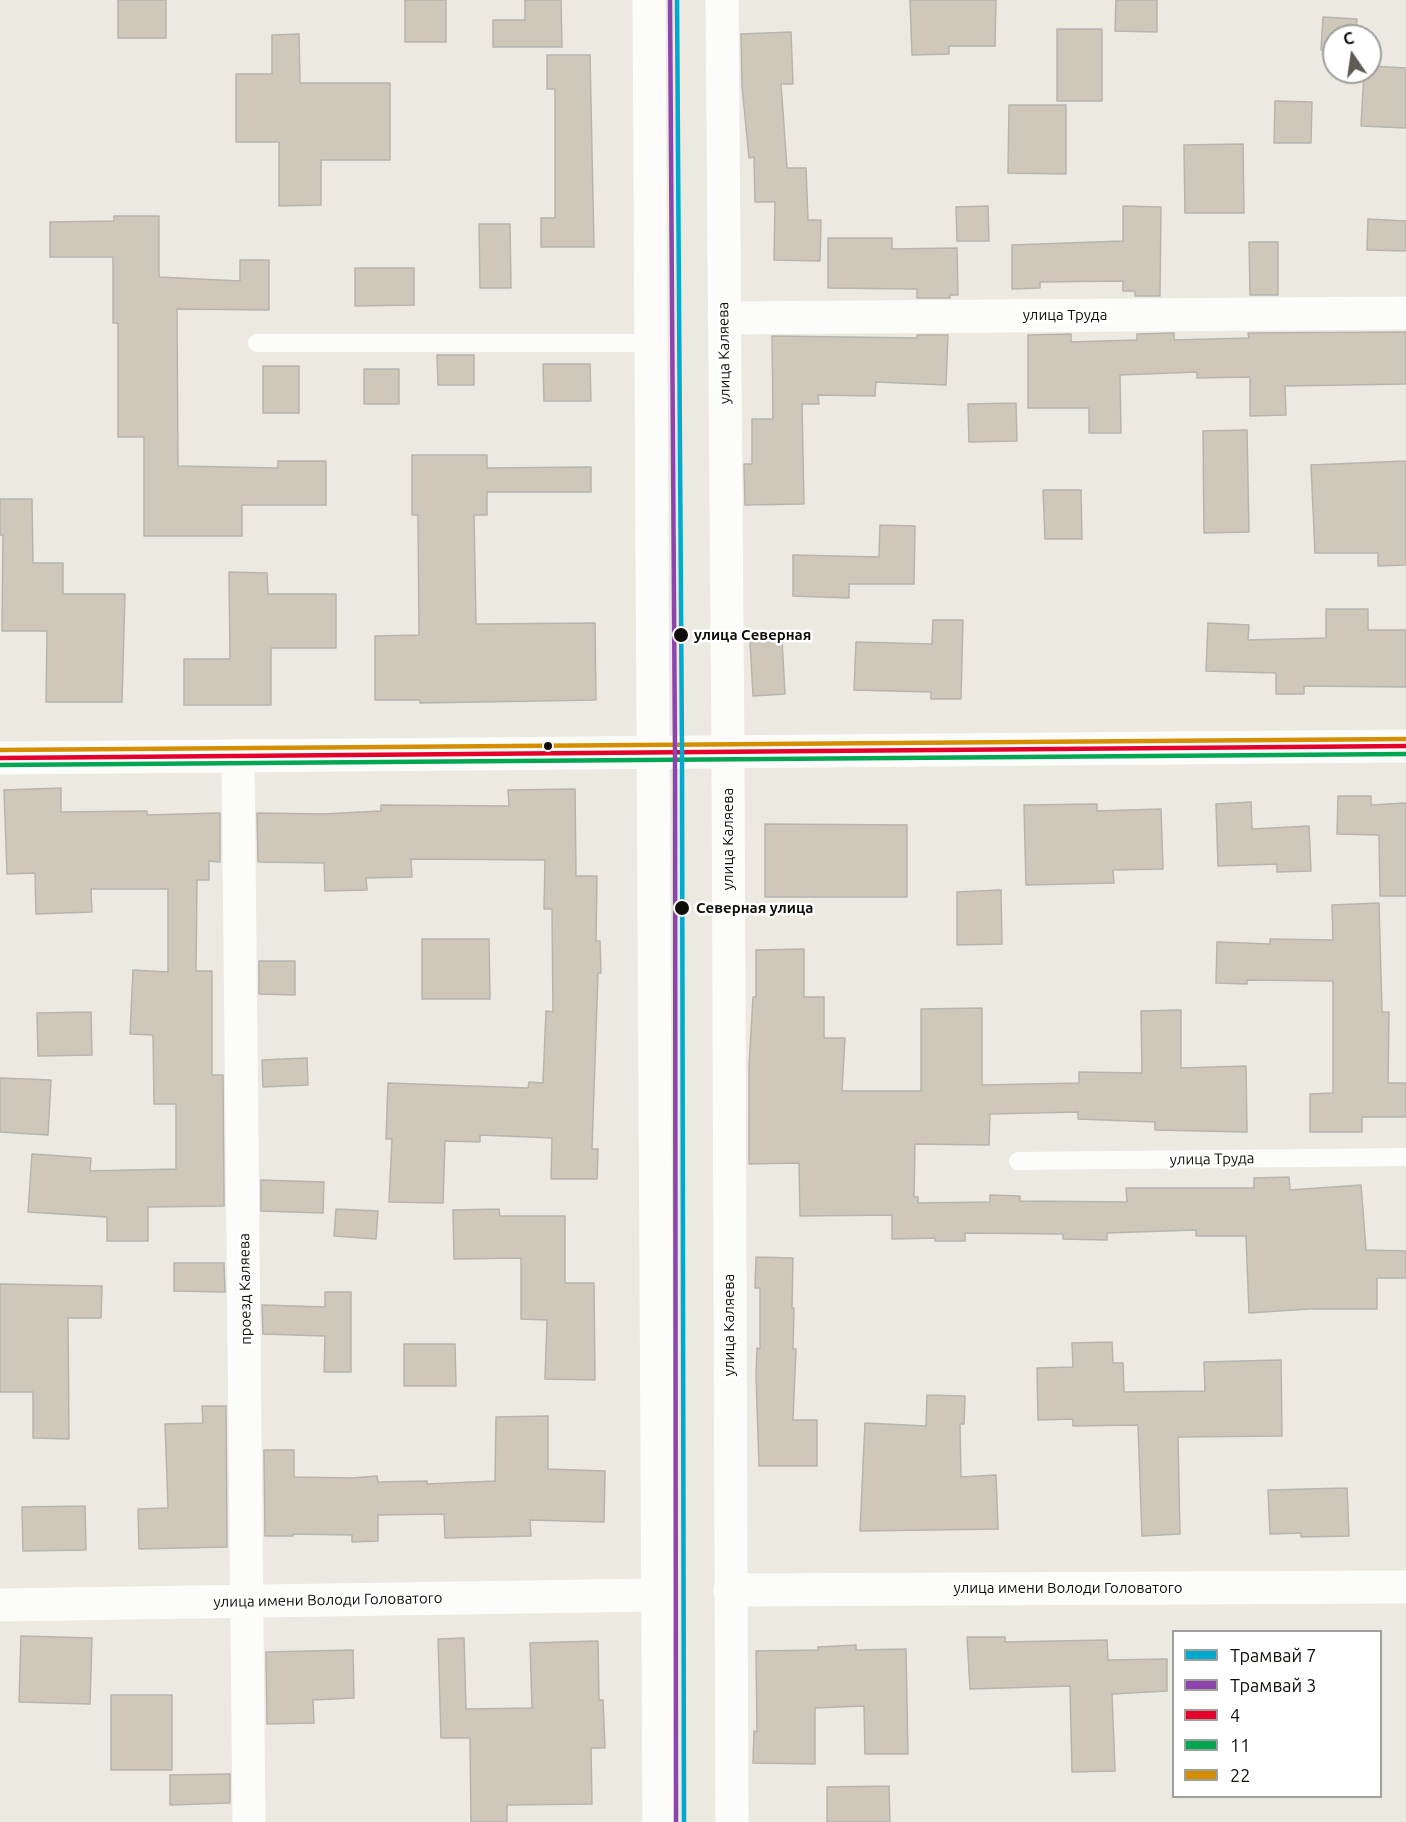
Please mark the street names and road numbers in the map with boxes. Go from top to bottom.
street label: улица Каляева [714,302,734,404]
street label: улица Труда [1023,306,1107,324]
street label: улица Каляева [719,788,737,890]
street label: улица Труда [1169,1149,1255,1169]
street label: проезд Каляева [235,1233,255,1345]
street label: улица Каляева [720,1274,738,1376]
street label: улица имени Володи Головатого [953,1579,1183,1597]
street label: улица имени Володи Головатого [213,1589,443,1611]

